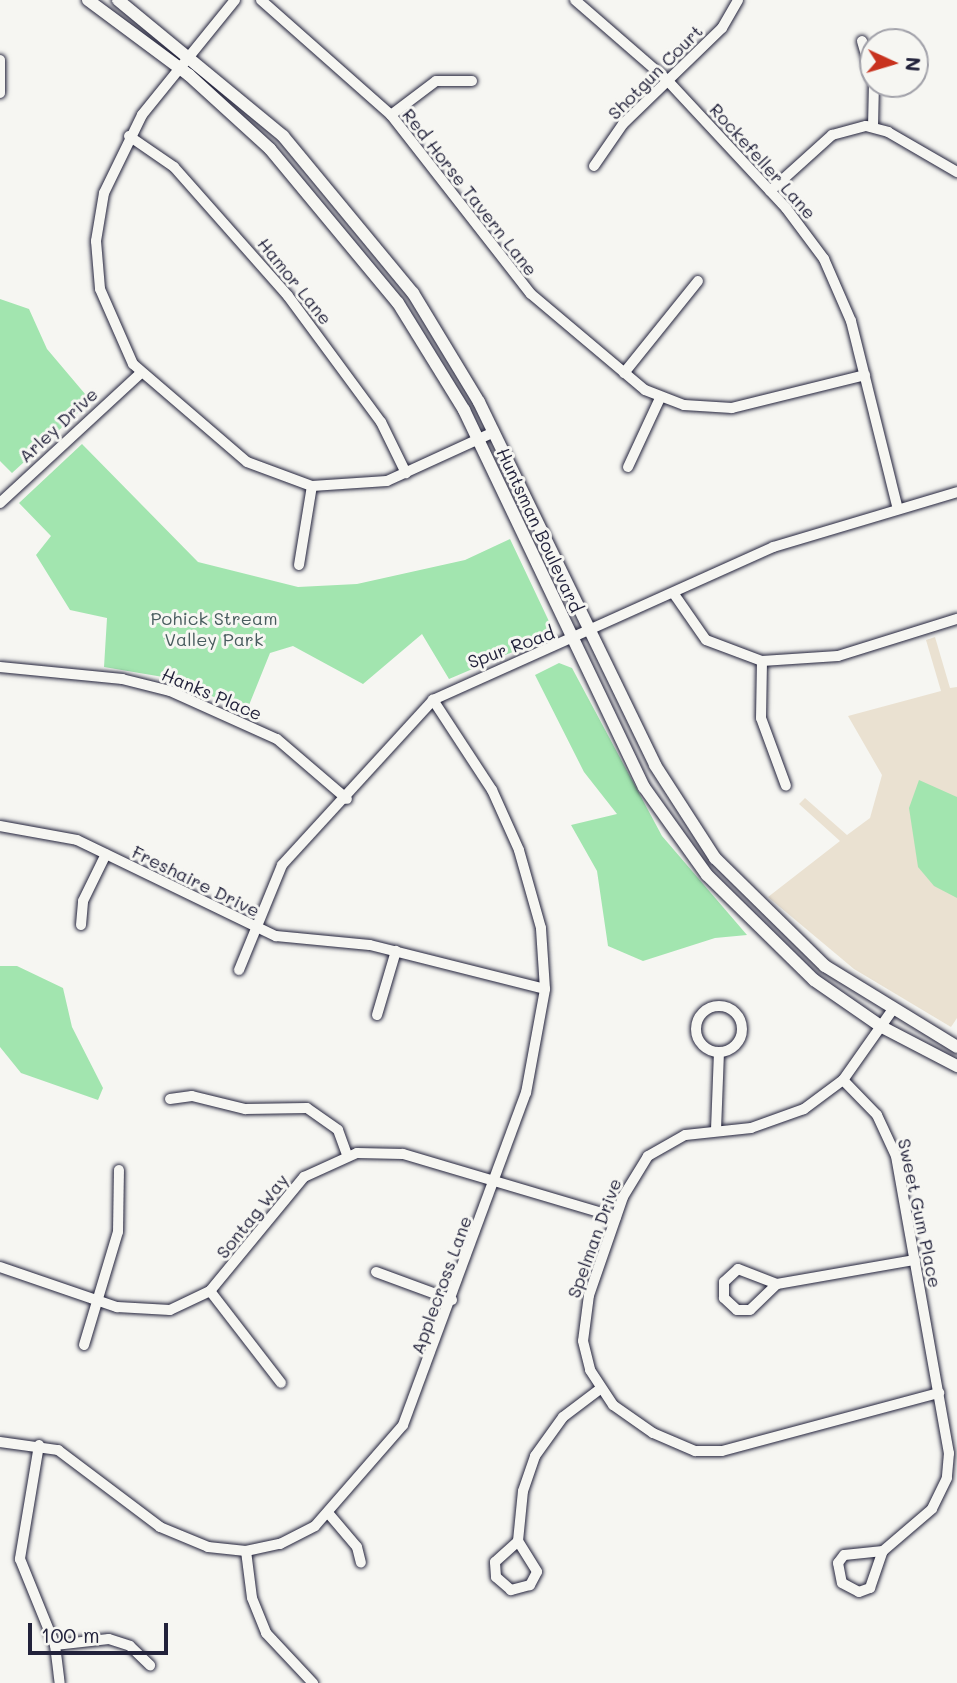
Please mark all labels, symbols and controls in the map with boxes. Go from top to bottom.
street label: Shotgun Court [603,20,707,124]
north arrow [859,28,929,98]
text: N [900,56,926,72]
street label: Rockefeller Lane [705,99,821,223]
street label: Red Horse Tavern Lane [398,104,542,280]
street label: Hamor Lane [253,233,337,329]
street label: Arley Drive [14,383,102,467]
street label: Huntsman Boulevard [492,444,588,616]
park label: Pohick Stream Valley Park [150,608,278,650]
street label: Spur Road [465,621,557,673]
street label: Hanks Place [159,663,265,725]
street label: Freshaire Drive [129,841,263,921]
street label: Sweet Gum Place [894,1137,946,1289]
street label: Sontag Way [211,1169,293,1263]
street label: Spelman Drive [562,1175,626,1301]
street label: Applecross Lane [406,1213,476,1357]
scale bar [32,1610,172,1654]
text: 100 m [41,1621,100,1648]

